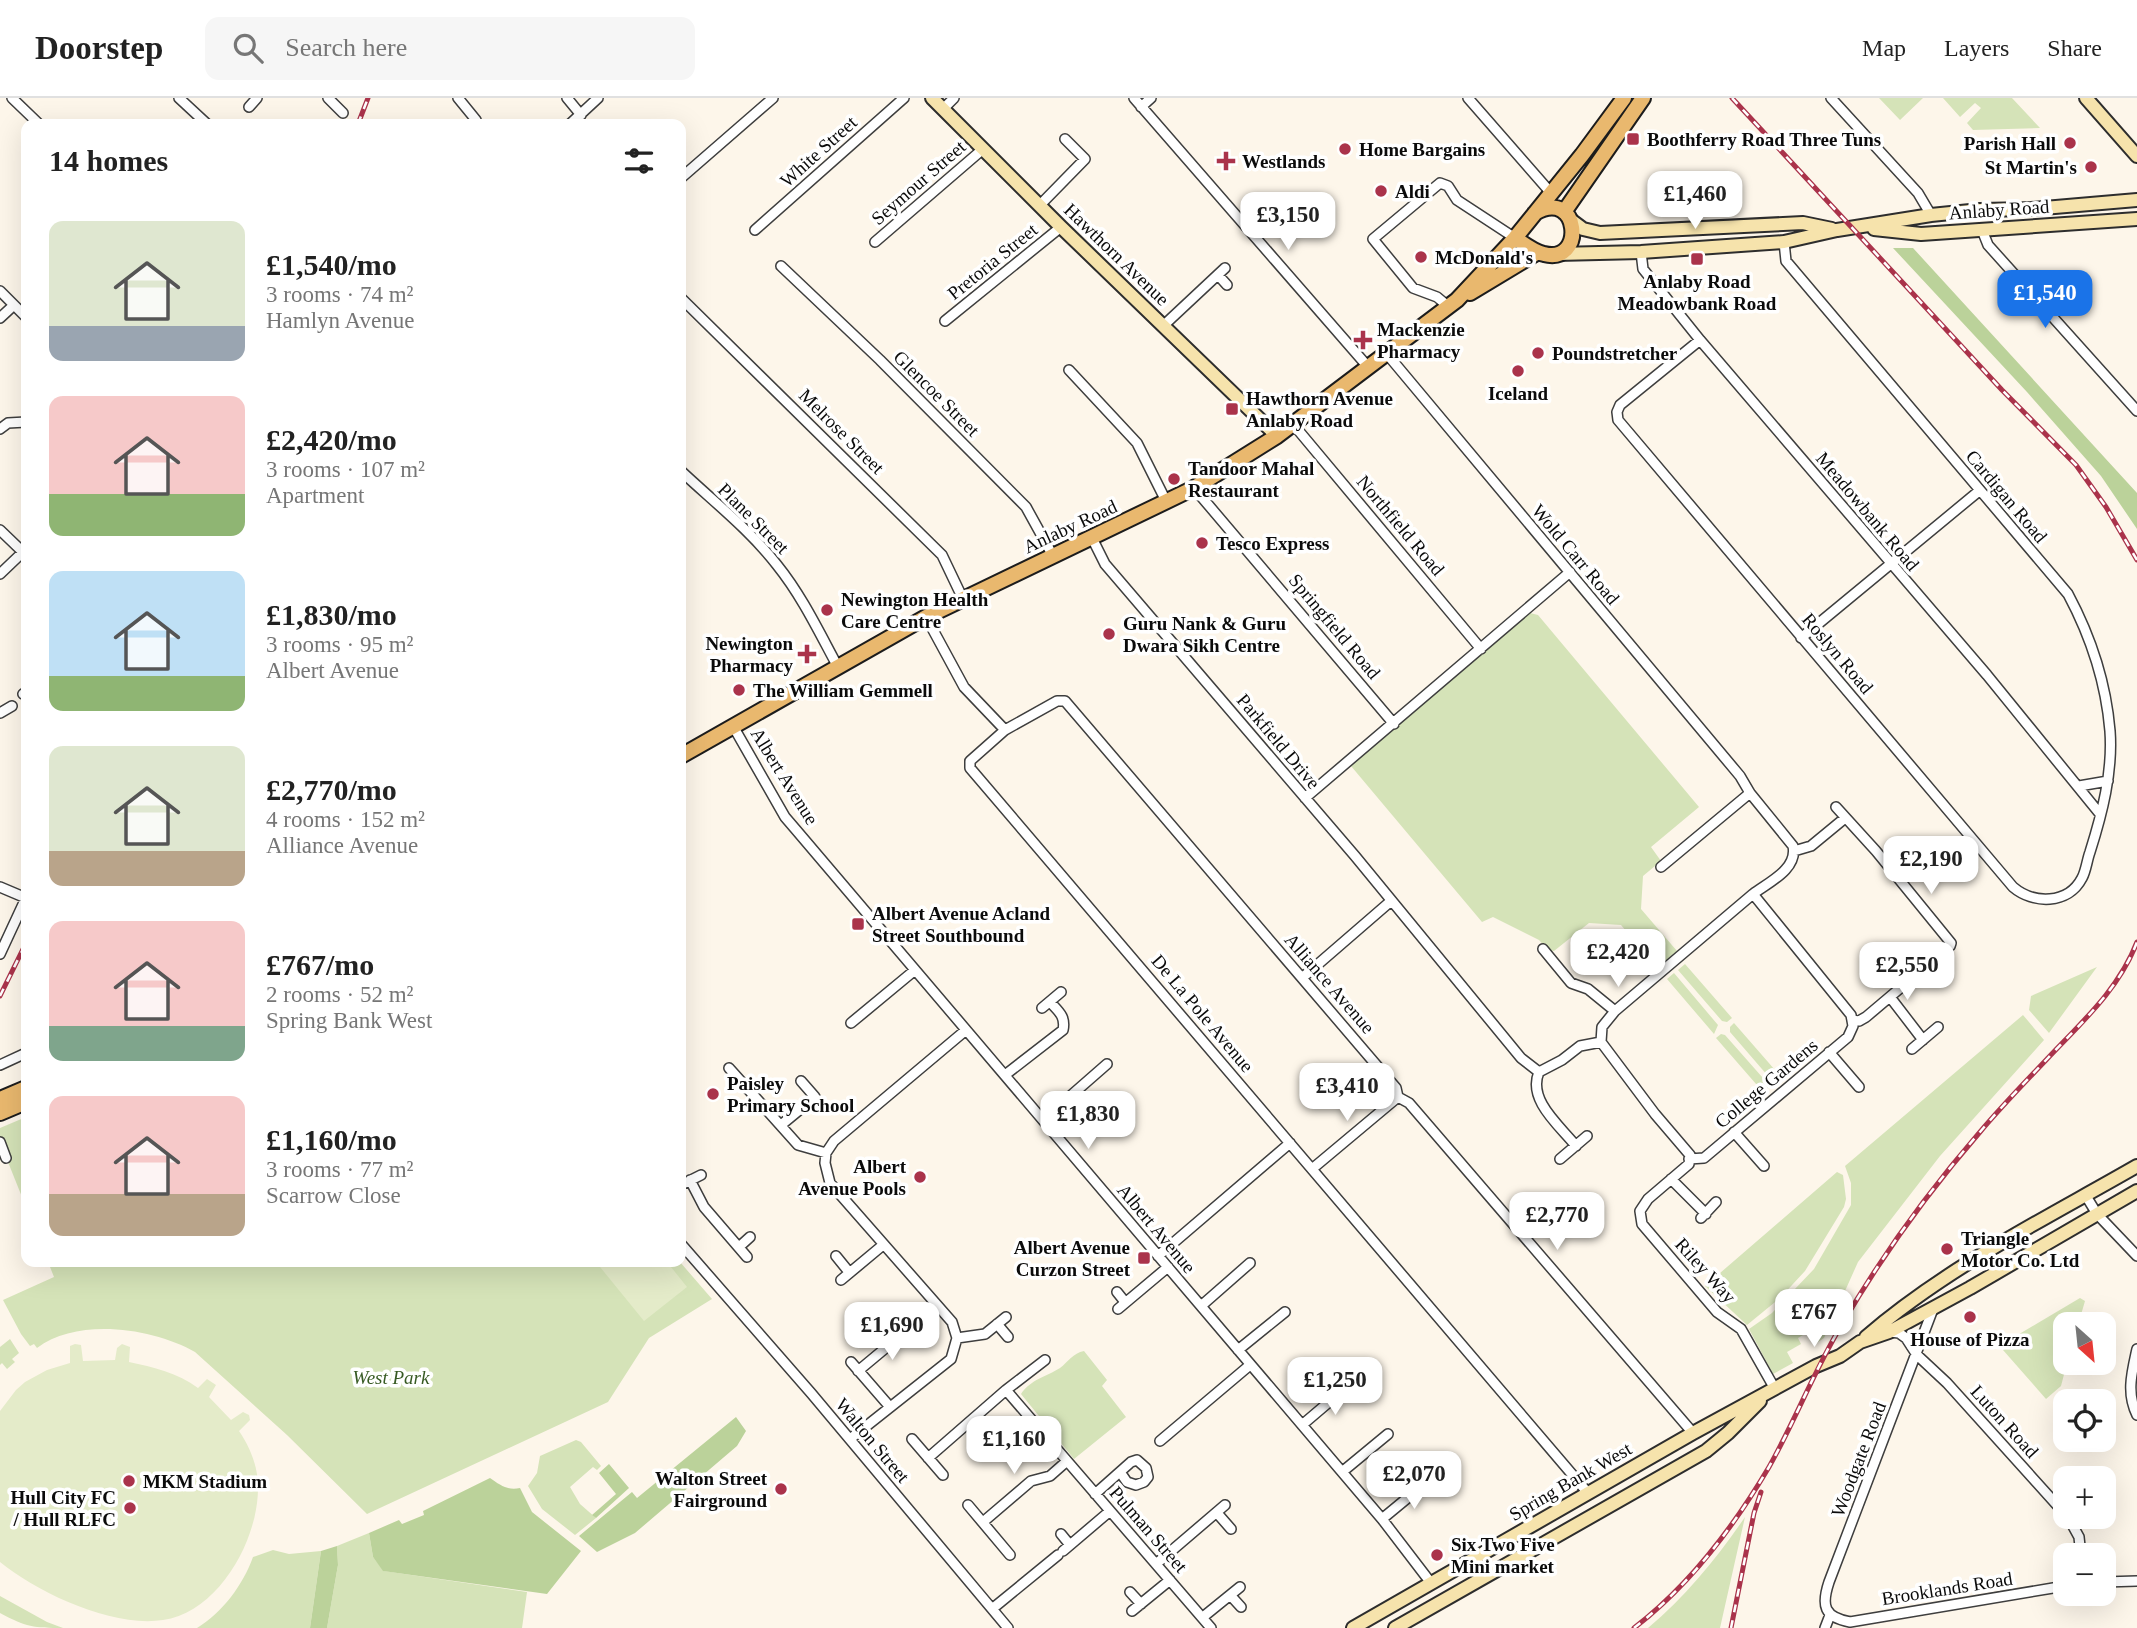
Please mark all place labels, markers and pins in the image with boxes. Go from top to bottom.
place label: Boothferry Road Three Tuns [1647,129,1881,150]
marker: Boothferry Road Three Tuns [1625,131,1641,147]
place label: Parish Hall [1964,133,2056,154]
marker: Parish Hall [2062,135,2078,151]
place label: Home Bargains [1359,139,1485,160]
marker: Home Bargains [1337,141,1353,157]
marker: Westlands [1216,151,1236,171]
place label: Westlands [1242,151,1325,172]
place label: St Martin's [1985,157,2077,178]
marker: St Martin's [2083,159,2099,175]
pin: £1,460 [1638,172,1752,231]
place label: Aldi [1395,181,1430,202]
marker: Aldi [1373,183,1389,199]
pin: £3,150 [1231,192,1345,252]
place label: McDonald's [1435,247,1533,268]
marker: McDonald's [1413,249,1429,265]
marker: Anlaby Road Meadowbank Road [1689,251,1705,267]
place label: Anlaby Road Meadowbank Road [1618,271,1777,314]
pin: £1,540 [1988,271,2102,330]
place label: Mackenzie Pharmacy [1377,319,1465,362]
marker: Mackenzie Pharmacy [1355,332,1371,348]
place label: Poundstretcher [1552,343,1678,364]
marker: Poundstretcher [1530,345,1546,361]
marker: Iceland [1510,363,1526,379]
place label: Iceland [1488,383,1549,404]
place label: Hawthorn Avenue Anlaby Road [1246,388,1393,431]
marker: Hawthorn Avenue Anlaby Road [1224,401,1240,417]
place label: Tandoor Mahal Restaurant [1188,458,1314,501]
marker: Tandoor Mahal Restaurant [1166,471,1182,487]
place label: Tesco Express [1216,533,1330,554]
marker: Tesco Express [1194,535,1210,551]
place label: Newington Health Care Centre [841,589,989,632]
marker: Newington Health Care Centre [819,602,835,618]
place label: Guru Nank & Guru Dwara Sikh Centre [1123,613,1287,656]
marker: Guru Nank & Guru Dwara Sikh Centre [1101,626,1117,642]
place label: Newington Pharmacy [705,633,793,676]
marker: Newington Pharmacy [799,646,815,662]
place label: The William Gemmell [753,680,933,701]
marker: The William Gemmell [731,682,747,698]
pin: £2,190 [1874,836,1988,896]
place label: Albert Avenue Acland Street Southbound [872,903,1050,946]
marker: Albert Avenue Acland Street Southbound [850,916,866,932]
pin: £2,420 [1561,930,1675,989]
pin: £2,550 [1850,942,1964,1002]
pin: £3,410 [1290,1063,1404,1123]
place label: Paisley Primary School [727,1073,854,1116]
marker: Paisley Primary School [705,1086,721,1102]
pin: £1,830 [1031,1091,1145,1151]
place label: Albert Avenue Pools [798,1156,907,1199]
marker: Albert Avenue Pools [912,1169,928,1185]
pin: £2,770 [1500,1192,1614,1252]
place label: Triangle Motor Co. Ltd [1961,1228,2080,1271]
place label: Albert Avenue Curzon Street [1014,1237,1131,1280]
marker: Triangle Motor Co. Ltd [1939,1241,1955,1257]
marker: Albert Avenue Curzon Street [1136,1250,1152,1266]
pin: £767 [1773,1290,1855,1349]
pin: £1,690 [835,1302,949,1362]
marker: House of Pizza [1962,1309,1978,1325]
place label: House of Pizza [1910,1329,2030,1350]
pin: £1,250 [1278,1358,1392,1417]
pin: £1,160 [957,1416,1071,1476]
pin: £2,070 [1357,1452,1471,1511]
place label: Walton Street Fairground [655,1468,768,1511]
place label: MKM Stadium [143,1471,267,1492]
marker: MKM Stadium [121,1473,137,1489]
marker: Walton Street Fairground [773,1481,789,1497]
place label: Hull City FC / Hull RLFC [10,1487,116,1530]
marker: Hull City FC / Hull RLFC [122,1500,138,1516]
place label: Six Two Five Mini market [1451,1534,1555,1577]
marker: Six Two Five Mini market [1429,1547,1445,1563]

